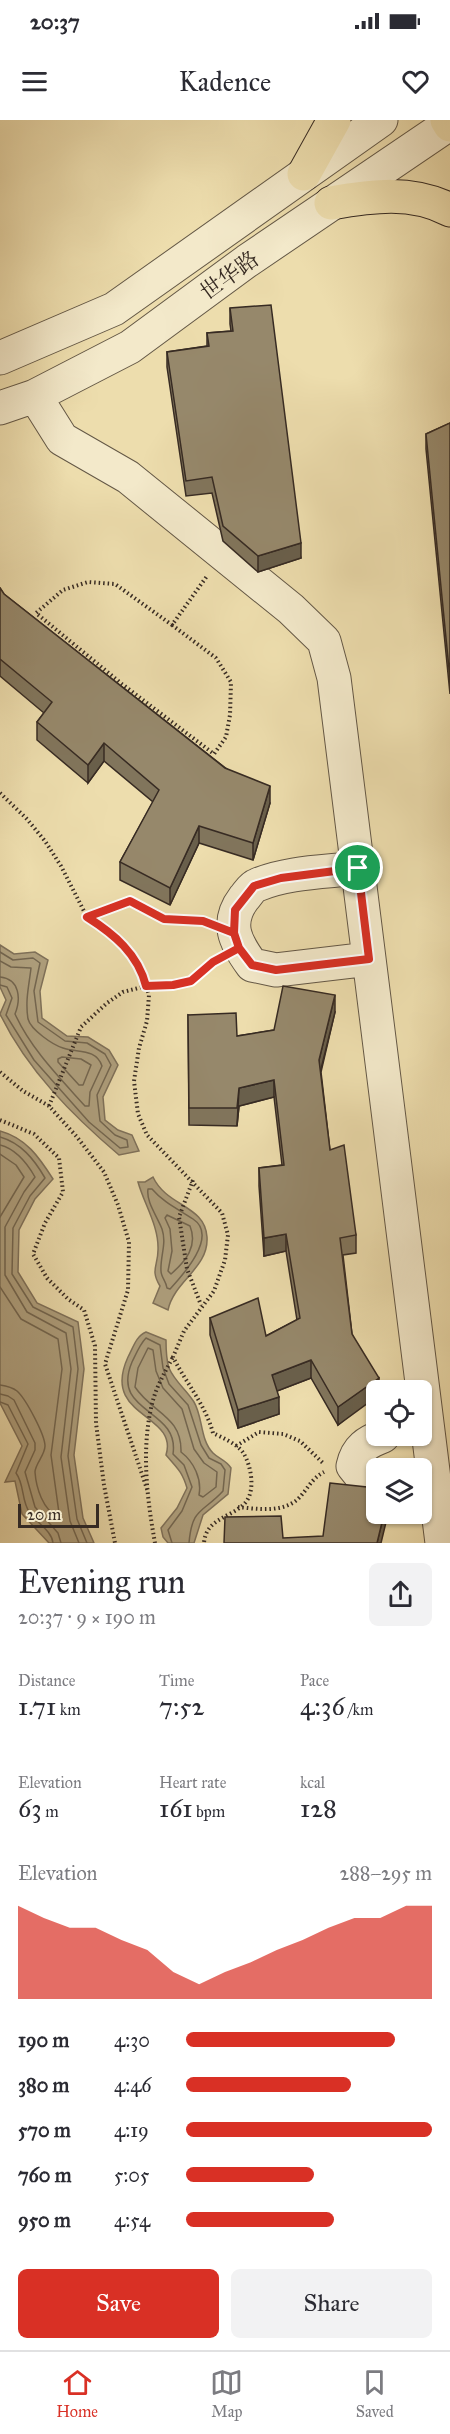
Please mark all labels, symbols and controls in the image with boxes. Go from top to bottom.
text: 20:37 [30,8,80,35]
icon: menu [18,65,51,98]
text: Kadence [179,65,271,98]
icon: heart [399,65,432,98]
street label: 世华路 [195,245,264,306]
pin [332,842,383,893]
icon: arrive [341,851,374,884]
map controls [366,1380,432,1524]
button: locate [366,1380,432,1446]
button: layers [366,1458,432,1524]
scale bar [18,1501,99,1528]
text: 20 m [27,1505,61,1524]
text: Evening run [18,1562,185,1602]
button: share [369,1563,432,1626]
text: 20:37 · 9 × 190 m [18,1605,156,1629]
text: Distance [18,1671,75,1690]
text: Time [159,1671,194,1690]
text: Pace [300,1671,329,1690]
text: 1.71 [18,1690,56,1722]
text: 7:52 [159,1690,204,1722]
text: 4:36 [300,1690,345,1722]
text: km [56,1700,81,1719]
text: /km [345,1700,373,1719]
text: Elevation [18,1773,82,1792]
text: Heart rate [159,1773,226,1792]
text: kcal [300,1773,325,1792]
text: 63 [18,1792,42,1824]
text: 161 [159,1792,193,1824]
text: 128 [300,1792,337,1824]
text: m [42,1802,59,1821]
text: bpm [193,1802,225,1821]
text: Elevation [18,1861,97,1885]
text: 288–295 m [339,1861,432,1885]
text: 190 m [18,2028,69,2052]
text: 4:30 [114,2028,150,2052]
text: 380 m [18,2073,69,2097]
text: 4:46 [114,2073,152,2097]
text: 570 m [18,2118,71,2142]
text: 4:19 [114,2118,149,2142]
text: 760 m [18,2163,72,2187]
text: 5:05 [114,2163,149,2187]
text: 950 m [18,2208,71,2232]
text: 4:54 [114,2208,150,2232]
button: Save [18,2269,219,2338]
button: Share [231,2269,432,2338]
tab: Home [56,2366,98,2421]
tab: Map [210,2366,243,2421]
tab: Saved [356,2366,394,2421]

